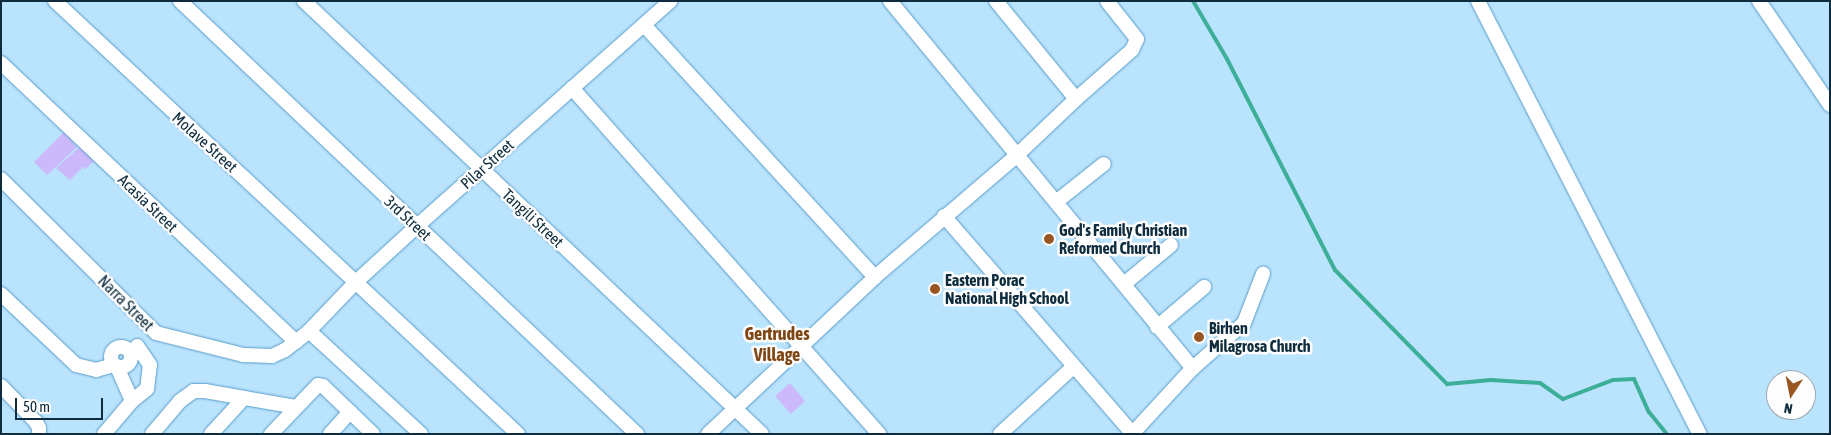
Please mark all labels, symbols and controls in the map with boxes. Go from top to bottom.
street label: Molave Street [169,108,241,176]
street label: Pilar Street [456,135,518,193]
street label: Acasia Street [114,170,182,236]
street label: Tangili Street [498,185,568,251]
street label: 3rd Street [381,192,435,244]
place label: God's Family Christian Reformed Church [1059,220,1187,258]
marker: God's Family Christian Reformed Church [1043,233,1055,245]
place label: Eastern Porac National High School [945,270,1069,308]
street label: Narra Street [94,271,158,335]
marker: Eastern Porac National High School [929,283,941,295]
place label: Birhen Milagrosa Church [1209,318,1311,356]
district label: Gertrudes Village [744,324,810,366]
marker: Birhen Milagrosa Church [1193,331,1205,343]
north arrow [1766,370,1816,420]
scale bar [18,388,105,420]
text: 50 m [23,398,50,415]
text: N [1783,400,1794,417]

